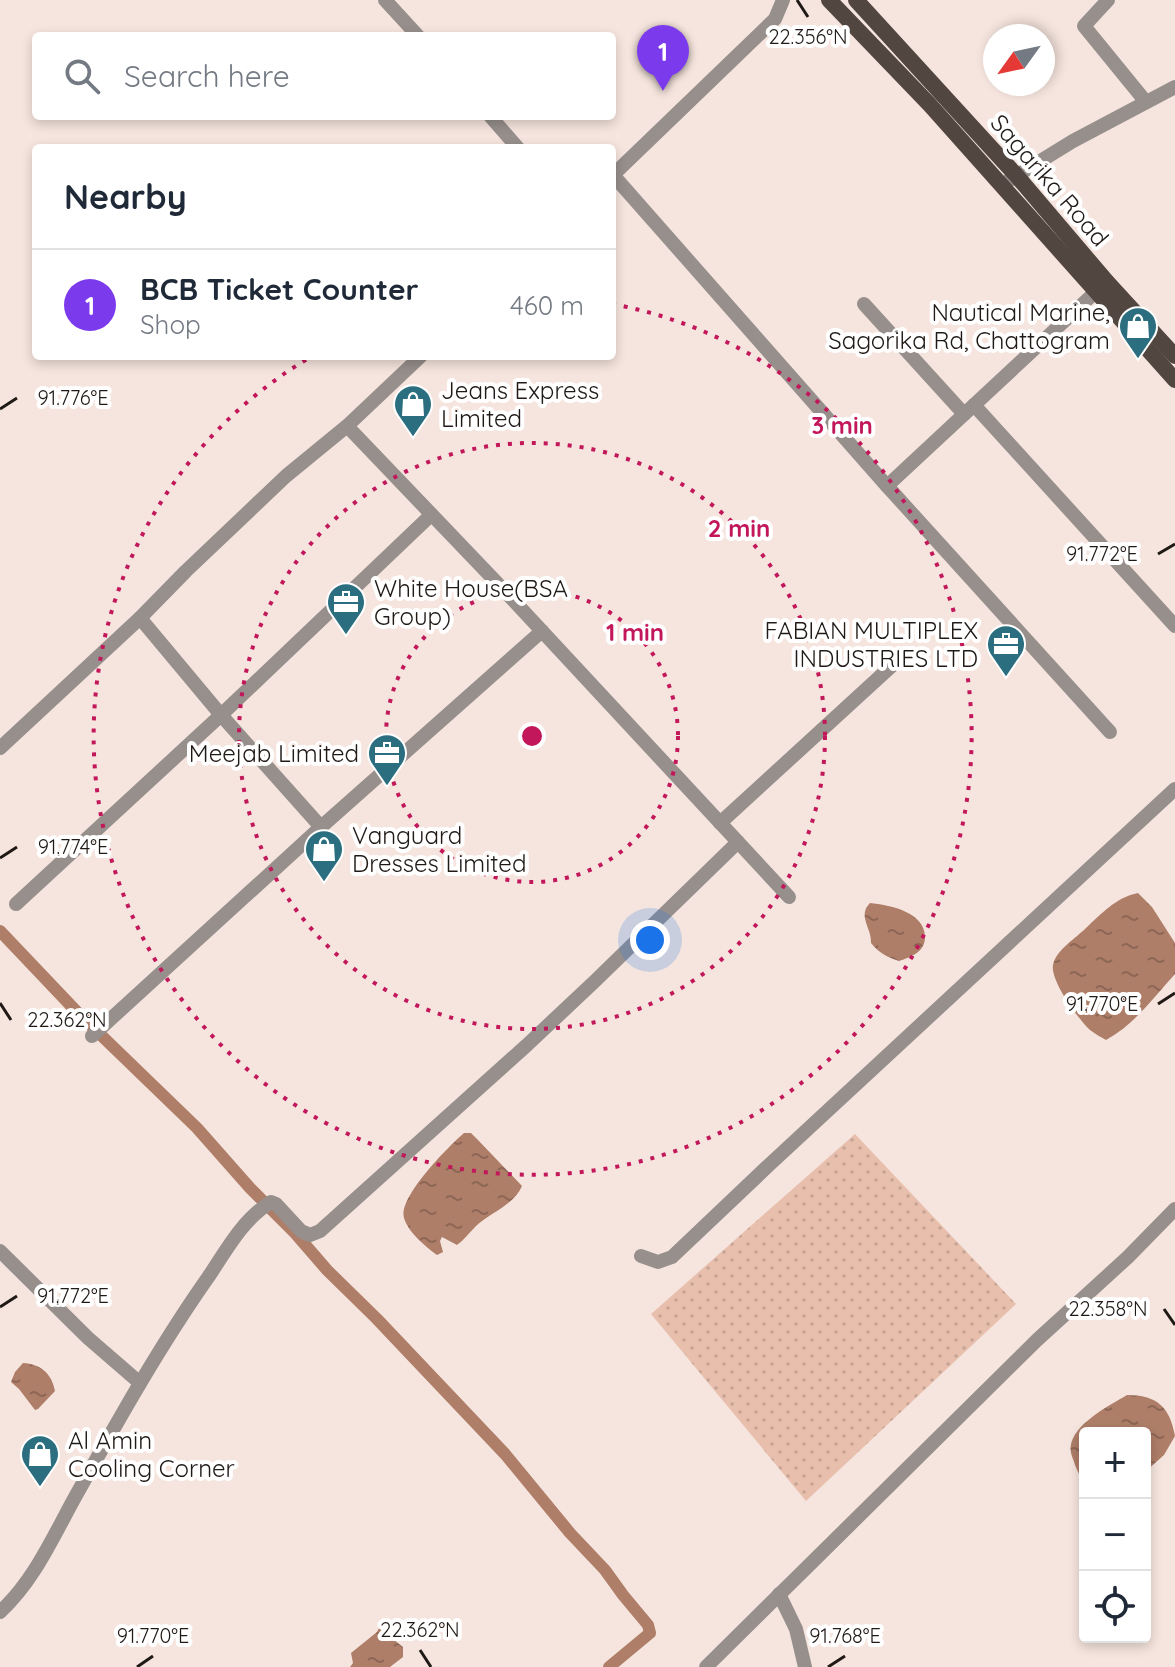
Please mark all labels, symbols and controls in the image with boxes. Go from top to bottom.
text: 22.356°N [768,24,848,49]
north arrow [983,24,1055,96]
pin: 1 [637,25,689,91]
search box [32,32,616,120]
icon: search [60,54,104,98]
text: Search here [124,57,290,95]
street label: Sagarika Road [984,108,1116,252]
text: Nearby [64,175,187,218]
text: BCB Ticket Counter [140,270,419,308]
text: 1 [85,289,95,322]
text: 460 m [510,289,584,322]
place label: Nautical Marine, Sagorika Rd, Chattogram [828,297,1110,355]
shop icon: Nautical Marine, Sagorika Rd, Chattogram [1117,305,1159,360]
text: Shop [140,308,201,341]
place label: Jeans Express Limited [441,375,599,433]
shop icon: Jeans Express Limited [392,383,434,438]
text: 91.776°E [37,385,109,410]
text: 3 min [811,410,873,440]
text: 2 min [708,513,770,543]
text: 91.772°E [1066,541,1138,566]
place label: White House(BSA Group) [374,573,568,631]
office icon: White House(BSA Group) [325,581,367,636]
place label: FABIAN MULTIPLEX INDUSTRIES LTD [764,615,978,673]
text: 1 min [606,617,664,647]
office icon: FABIAN MULTIPLEX INDUSTRIES LTD [985,623,1027,678]
centre of rings [518,722,546,750]
office icon: Meejab Limited [366,732,408,787]
place label: Meejab Limited [189,738,359,768]
place label: Vanguard Dresses Limited [352,820,526,878]
shop icon: Vanguard Dresses Limited [303,828,345,883]
text: 91.774°E [38,834,108,859]
your location [630,920,670,960]
text: 91.770°E [1066,991,1138,1016]
text: 22.362°N [27,1007,107,1032]
text: 91.772°E [37,1283,109,1308]
text: 22.358°N [1068,1296,1148,1321]
place label: Al Amin Cooling Corner [68,1425,235,1483]
map controls [1079,1427,1151,1643]
button: + [1079,1427,1151,1499]
shop icon: Al Amin Cooling Corner [19,1433,61,1488]
button: − [1079,1499,1151,1571]
button: locate [1079,1571,1151,1643]
text: 22.362°N [380,1617,460,1642]
text: 91.770°E [117,1623,189,1648]
text: 91.768°E [809,1623,881,1648]

